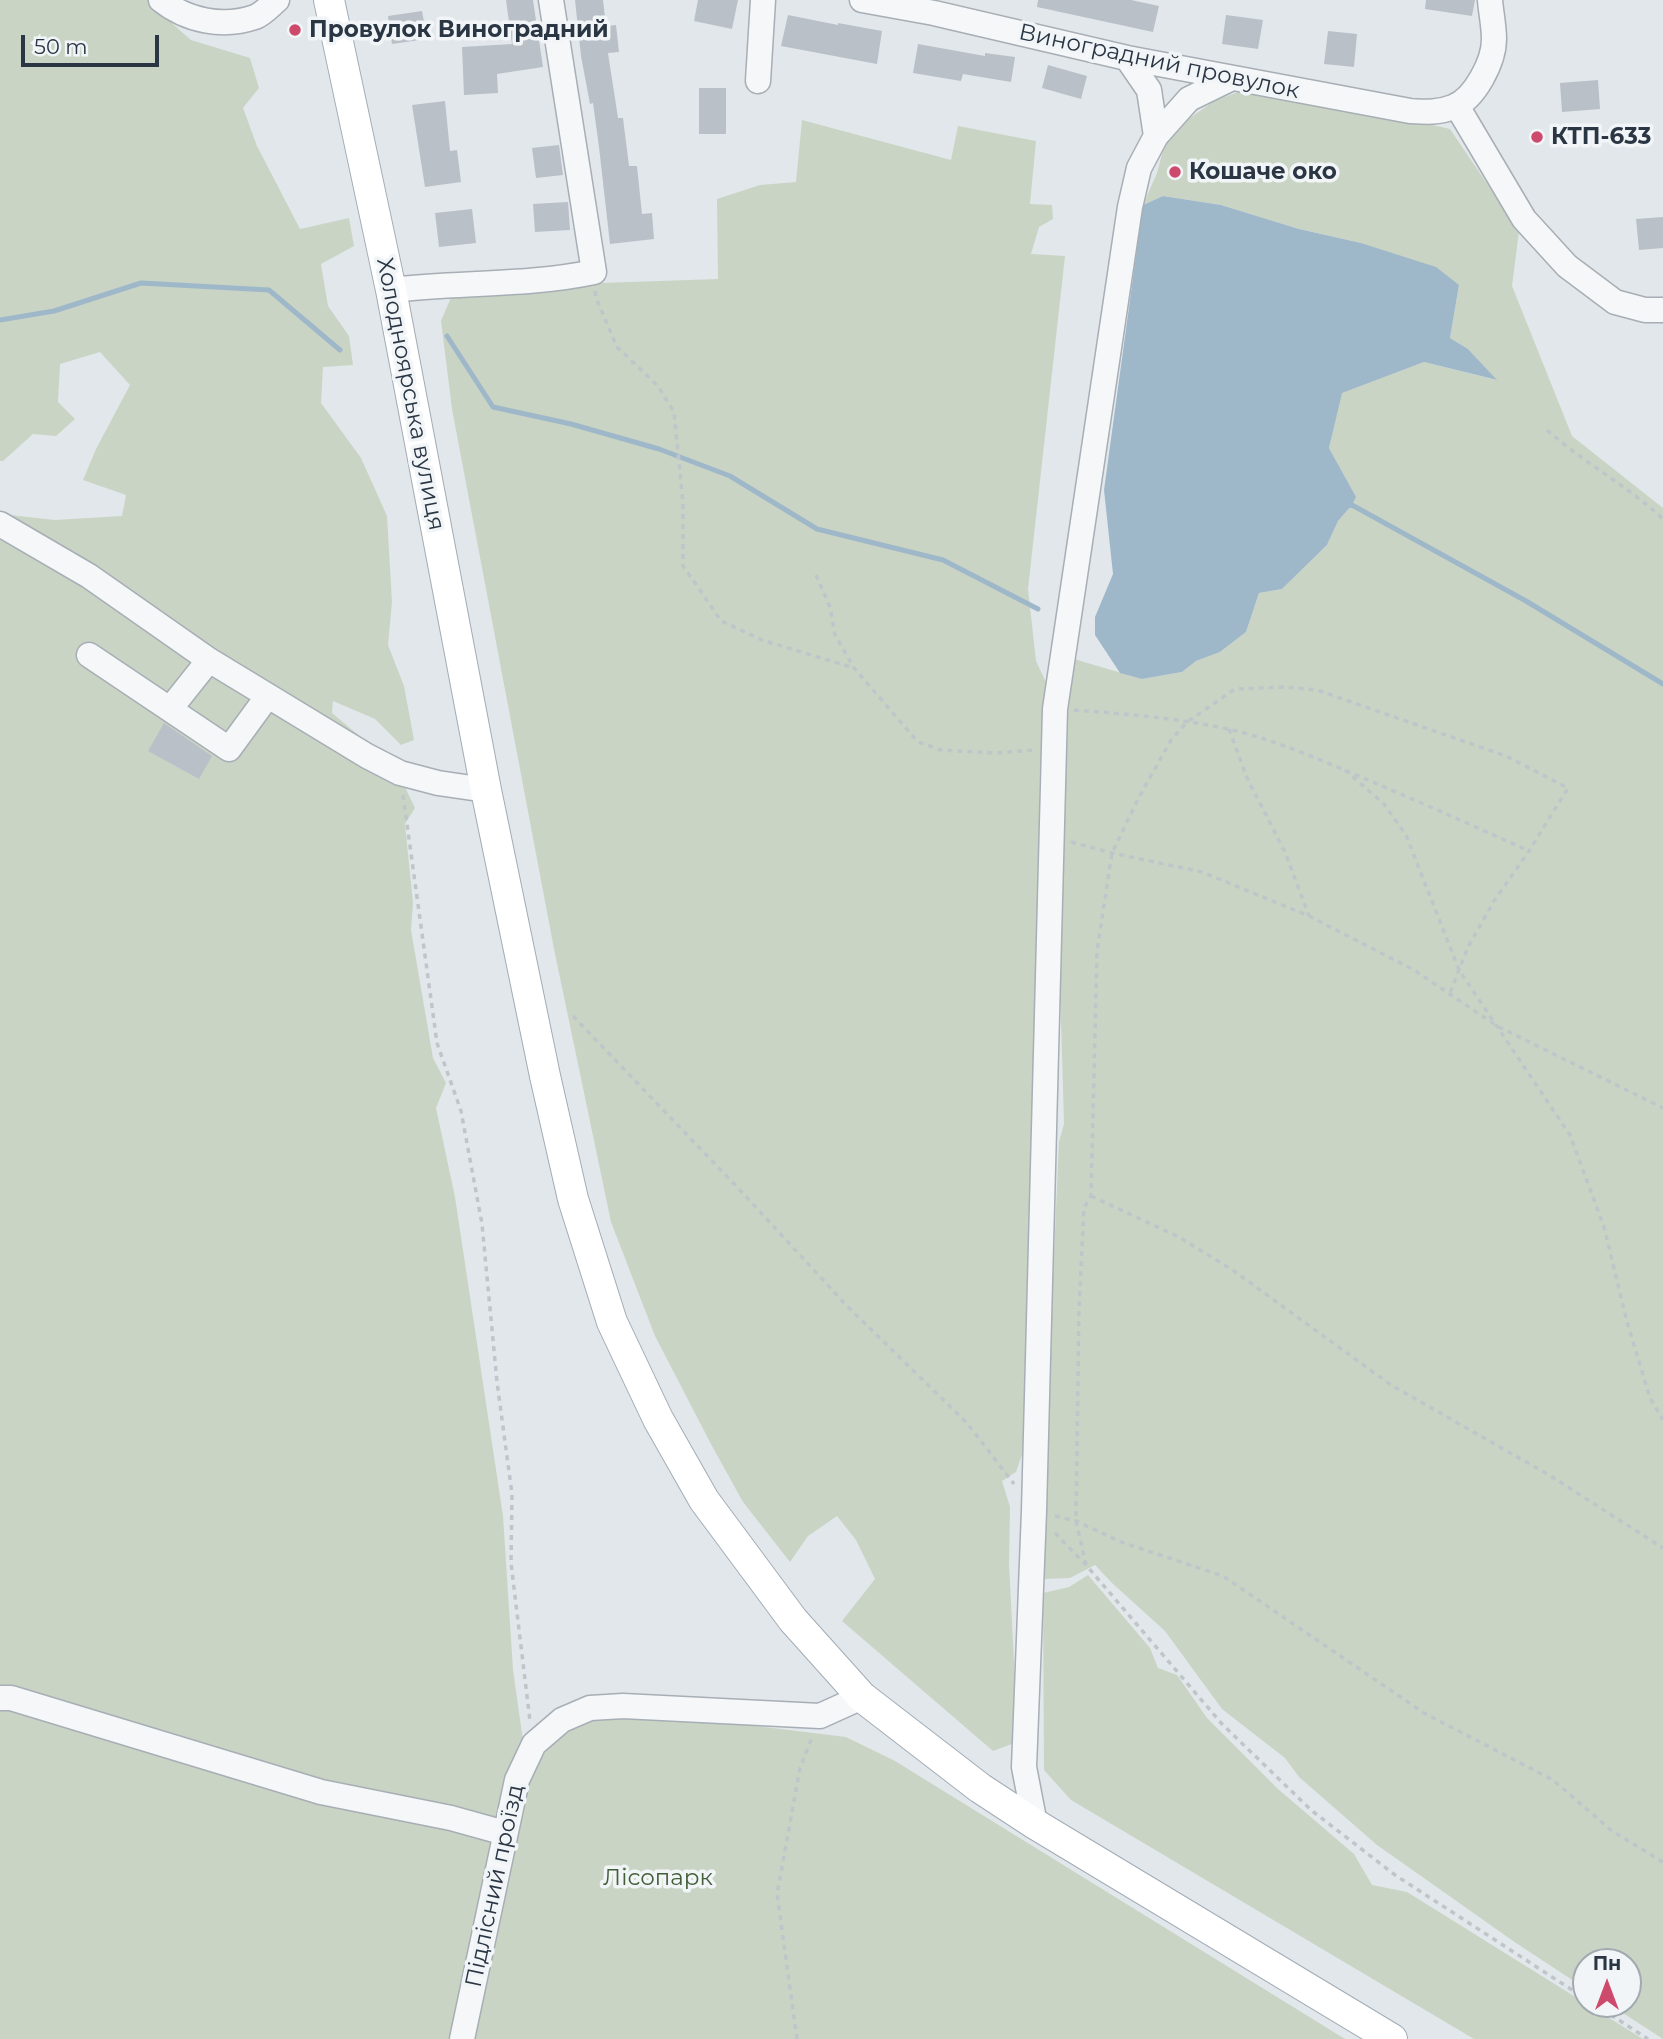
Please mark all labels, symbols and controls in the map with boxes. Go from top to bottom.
place label: Провулок Виноградний [309,16,609,44]
street label: Виноградний провулок [1016,19,1302,105]
scale bar [24,21,163,65]
marker: Провулок Виноградний [287,22,303,38]
text: 50 m [34,34,88,59]
place label: КТП-633 [1551,123,1651,151]
marker: КТП-633 [1529,129,1545,145]
place label: Кошаче око [1189,158,1337,186]
marker: Кошаче око [1167,164,1183,180]
street label: Холодноярська вулиця [370,255,450,533]
street label: Підлісний проїзд [460,1782,530,1990]
park label: Лісопарк [603,1864,713,1892]
north arrow [1572,1948,1642,2018]
text: Пн [1593,1952,1621,1975]

